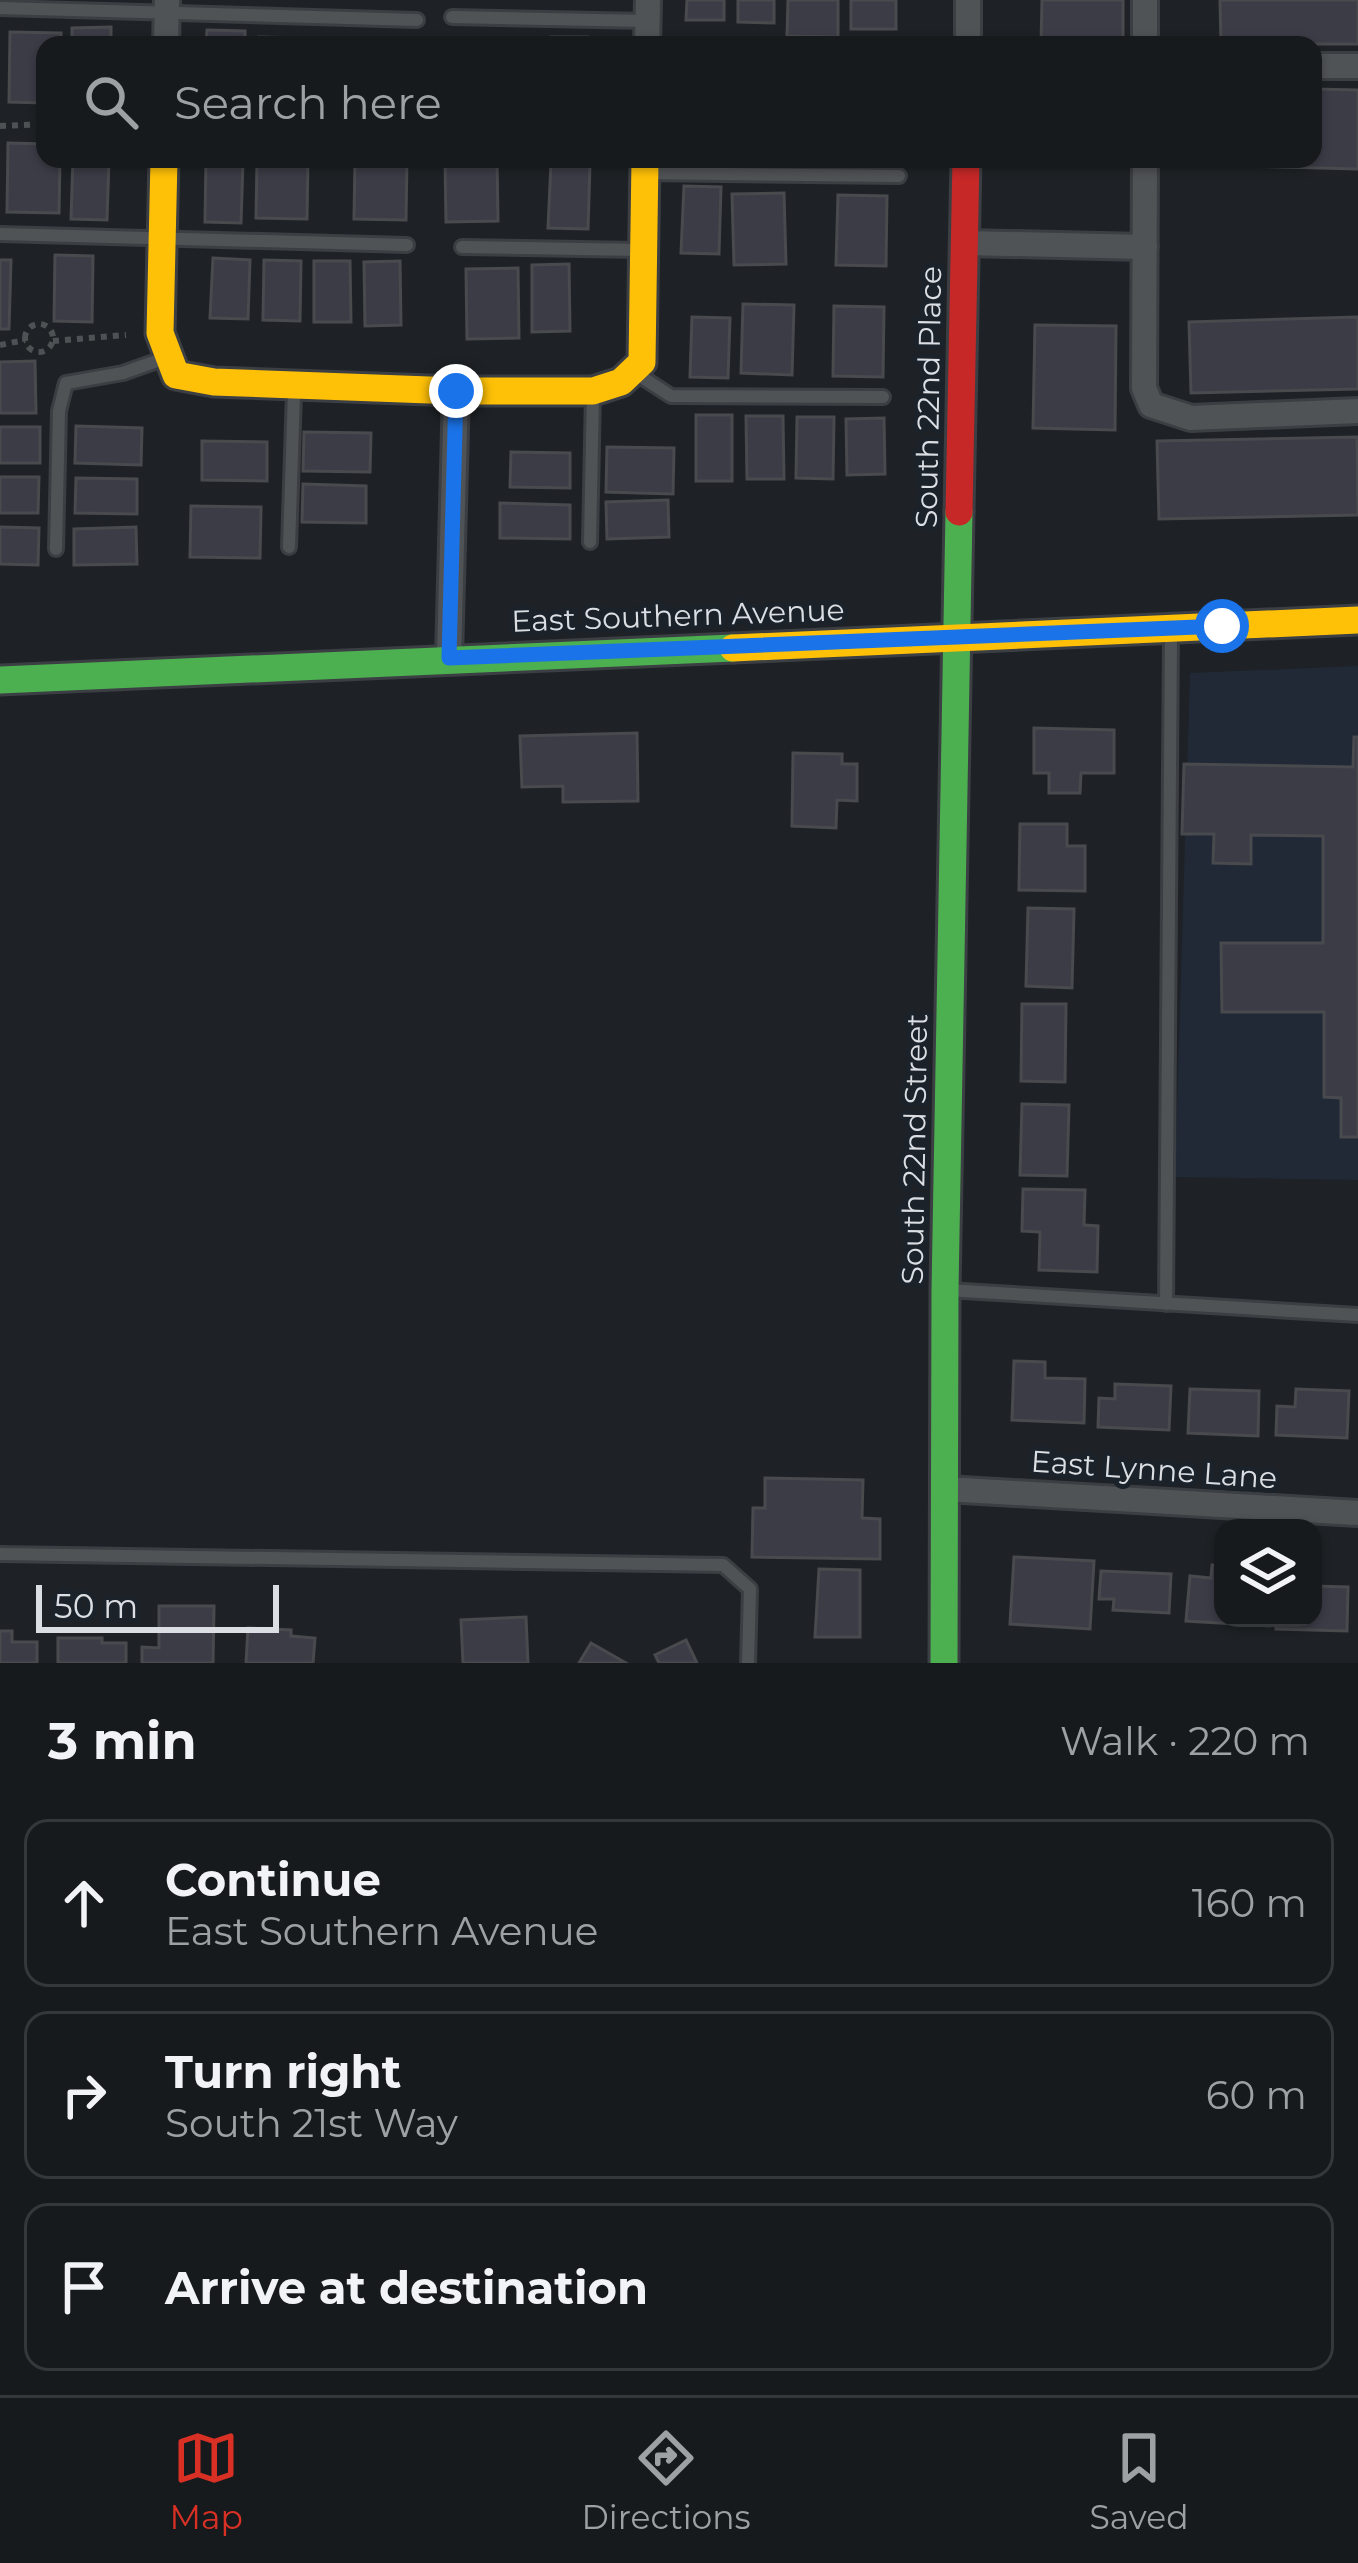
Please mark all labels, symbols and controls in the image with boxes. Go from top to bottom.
search box [36,36,1322,168]
icon: search [78,69,144,135]
text: Search here [174,75,442,130]
street label: South 22nd Place [908,266,949,528]
route end [429,364,483,418]
street label: East Southern Avenue [511,591,845,640]
route start [1195,599,1249,653]
street label: South 22nd Street [894,1013,935,1285]
street label: East Lynne Lane [1030,1442,1278,1497]
map controls [1214,1519,1322,1627]
button: layers [1214,1519,1322,1627]
scale bar [36,1579,279,1632]
text: 50 m [54,1586,138,1626]
text: 3 min [48,1710,197,1772]
text: Walk · 220 m [1060,1717,1310,1765]
text: Continue [165,1852,381,1907]
icon: ahead [51,1870,117,1936]
text: 160 m [1192,1879,1307,1927]
text: East Southern Avenue [165,1907,598,1955]
text: Turn right [165,2044,401,2099]
icon: right [51,2062,117,2128]
text: 60 m [1206,2071,1307,2119]
text: South 21st Way [165,2099,458,2147]
icon: arrive [51,2254,117,2320]
text: Arrive at destination [165,2260,648,2315]
tab: Map [169,2425,243,2537]
tab: Directions [582,2425,751,2537]
tab: Saved [1089,2425,1189,2537]

